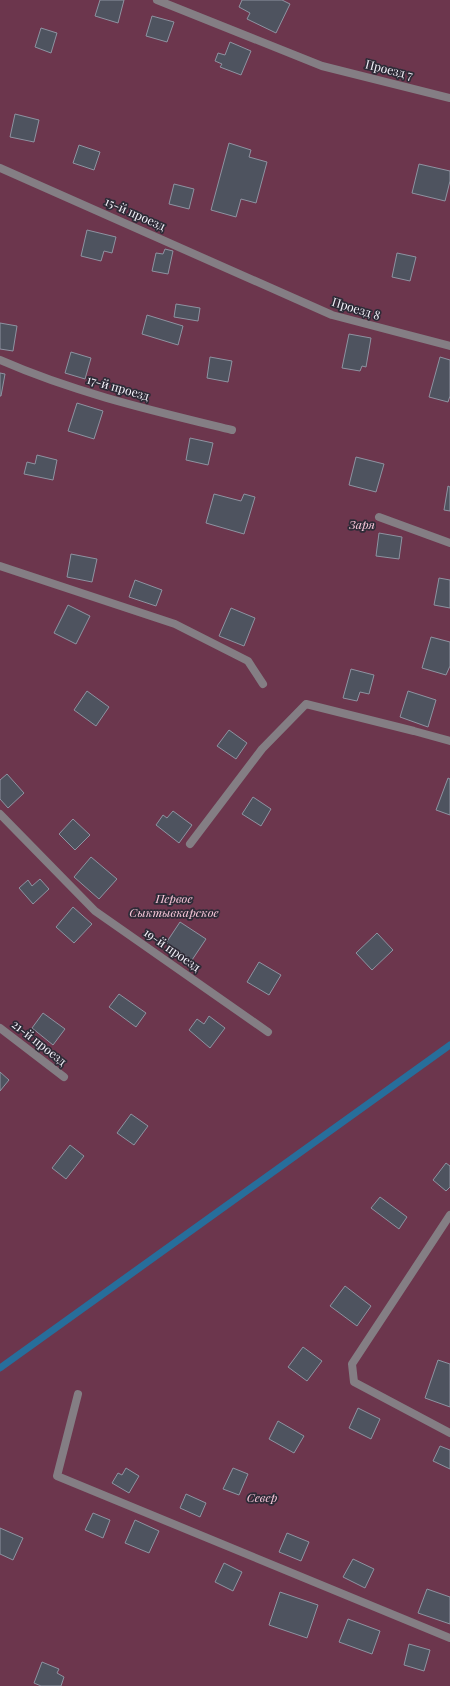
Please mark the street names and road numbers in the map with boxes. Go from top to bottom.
street label: Проезд 7 [364,55,415,83]
street label: 15-й проезд [103,193,169,234]
street label: Проезд 8 [330,293,382,323]
street label: 17-й проезд [85,370,152,404]
street label: 19-й проезд [141,924,205,975]
street label: 21-й проезд [9,1016,71,1069]

